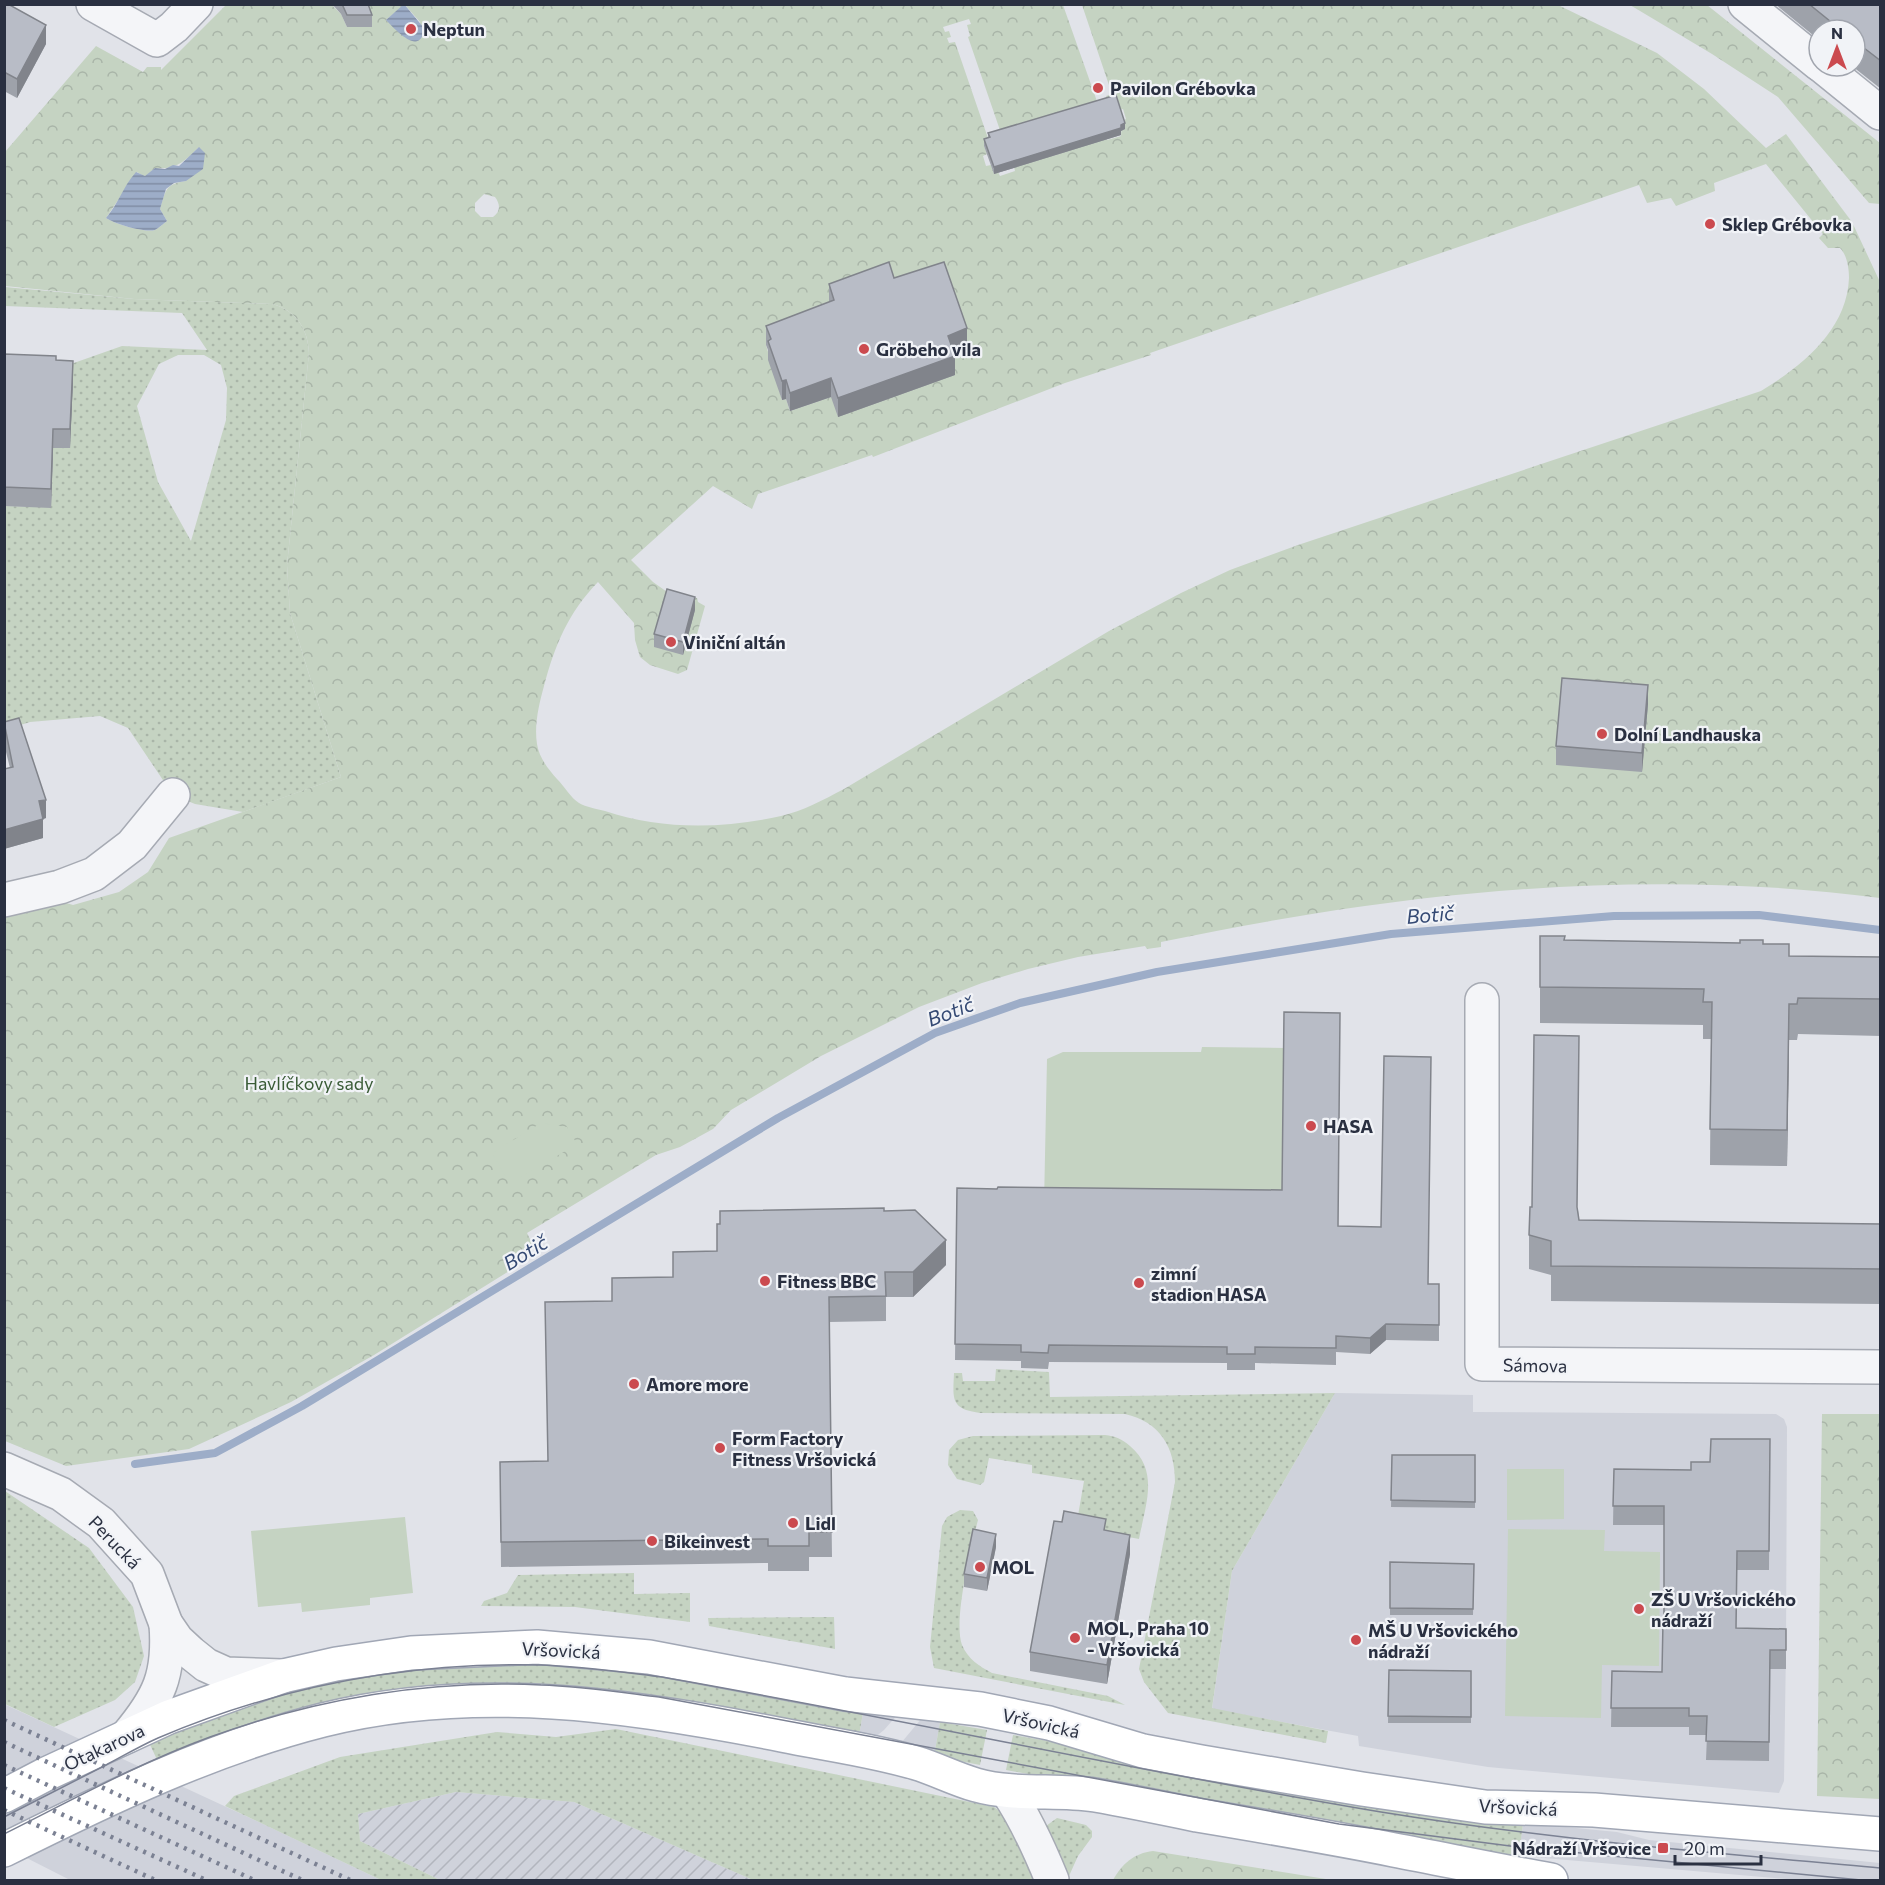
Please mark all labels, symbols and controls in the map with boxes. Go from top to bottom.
place label: Neptun [423,18,485,40]
north arrow [1807,18,1867,78]
marker: Neptun [404,22,418,36]
text: N [1831,23,1843,42]
place label: Pavilon Grébovka [1110,77,1256,99]
marker: Pavilon Grébovka [1091,81,1105,95]
place label: Sklep Grébovka [1722,213,1852,235]
marker: Sklep Grébovka [1703,217,1717,231]
place label: Gröbeho vila [876,338,981,360]
marker: Gröbeho vila [857,342,871,356]
place label: Viniční altán [683,631,786,653]
marker: Viniční altán [664,635,678,649]
place label: Dolní Landhauska [1614,723,1761,745]
marker: Dolní Landhauska [1595,727,1609,741]
water label: Botič [1405,900,1457,928]
water label: Botič [923,990,979,1031]
park label: Havlíčkovy sady [244,1072,374,1094]
place label: HASA [1323,1115,1373,1137]
marker: HASA [1304,1119,1318,1133]
water label: Botič [498,1228,553,1275]
place label: zimní stadion HASA [1151,1262,1267,1305]
place label: Fitness BBC [777,1270,876,1292]
marker: Fitness BBC [758,1274,772,1288]
marker: zimní stadion HASA [1132,1276,1146,1290]
street label: Sámova [1503,1353,1567,1377]
place label: Amore more [646,1373,749,1395]
marker: Amore more [627,1377,641,1391]
place label: Form Factory Fitness Vršovická [732,1427,876,1470]
marker: Form Factory Fitness Vršovická [713,1441,727,1455]
street label: Perucká [84,1511,146,1573]
place label: Lidl [805,1512,836,1534]
marker: Lidl [786,1516,800,1530]
place label: Bikeinvest [664,1530,751,1552]
marker: Bikeinvest [645,1534,659,1548]
place label: MOL [992,1556,1034,1578]
marker: MOL [973,1560,987,1574]
place label: ZŠ U Vršovického nádraží [1651,1588,1796,1631]
marker: ZŠ U Vršovického nádraží [1632,1602,1646,1616]
place label: MOL, Praha 10 - Vršovická [1087,1617,1209,1660]
place label: MŠ U Vršovického nádraží [1368,1619,1518,1662]
marker: MOL, Praha 10 - Vršovická [1068,1631,1082,1645]
marker: MŠ U Vršovického nádraží [1349,1633,1363,1647]
street label: Vršovická [521,1637,601,1663]
street label: Vršovická [1000,1703,1082,1743]
street label: Otakarova [60,1719,148,1775]
street label: Vršovická [1478,1794,1558,1820]
scale bar [1675,1828,1760,1866]
place label: Nádraží Vršovice [1512,1837,1651,1859]
text: 20 m [1684,1837,1725,1859]
marker: Nádraží Vršovice [1656,1841,1670,1855]

